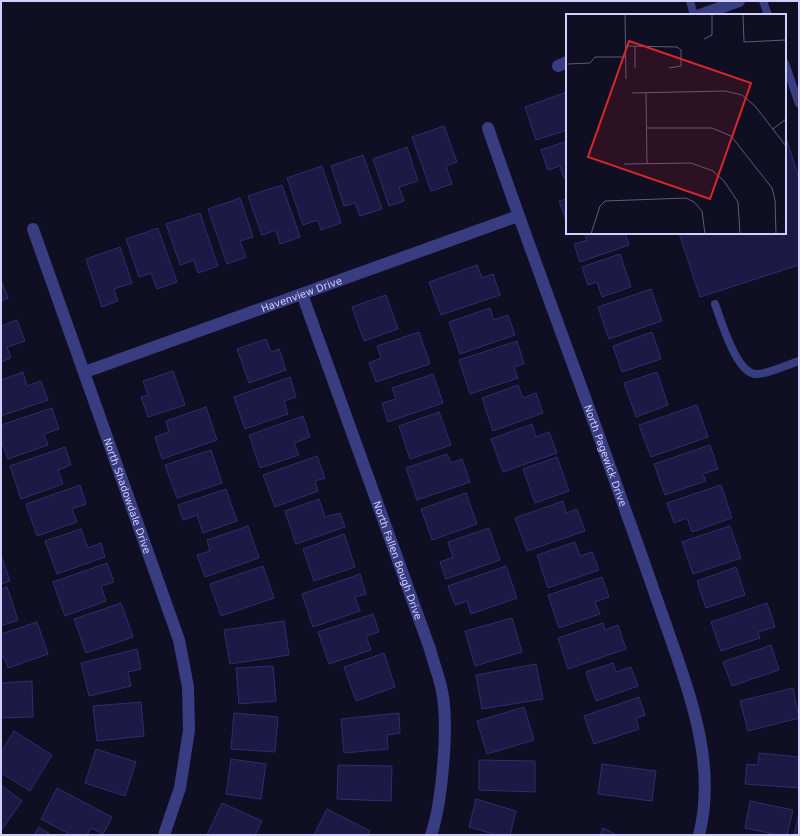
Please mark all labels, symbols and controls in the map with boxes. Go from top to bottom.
inset map [566,14,786,234]
street label: Havenview Drive [260,275,343,314]
street label: North Pagewick Drive [582,403,629,508]
street label: North Shadowdale Drive [102,437,153,555]
street label: North Fallen Bough Drive [371,500,424,621]

